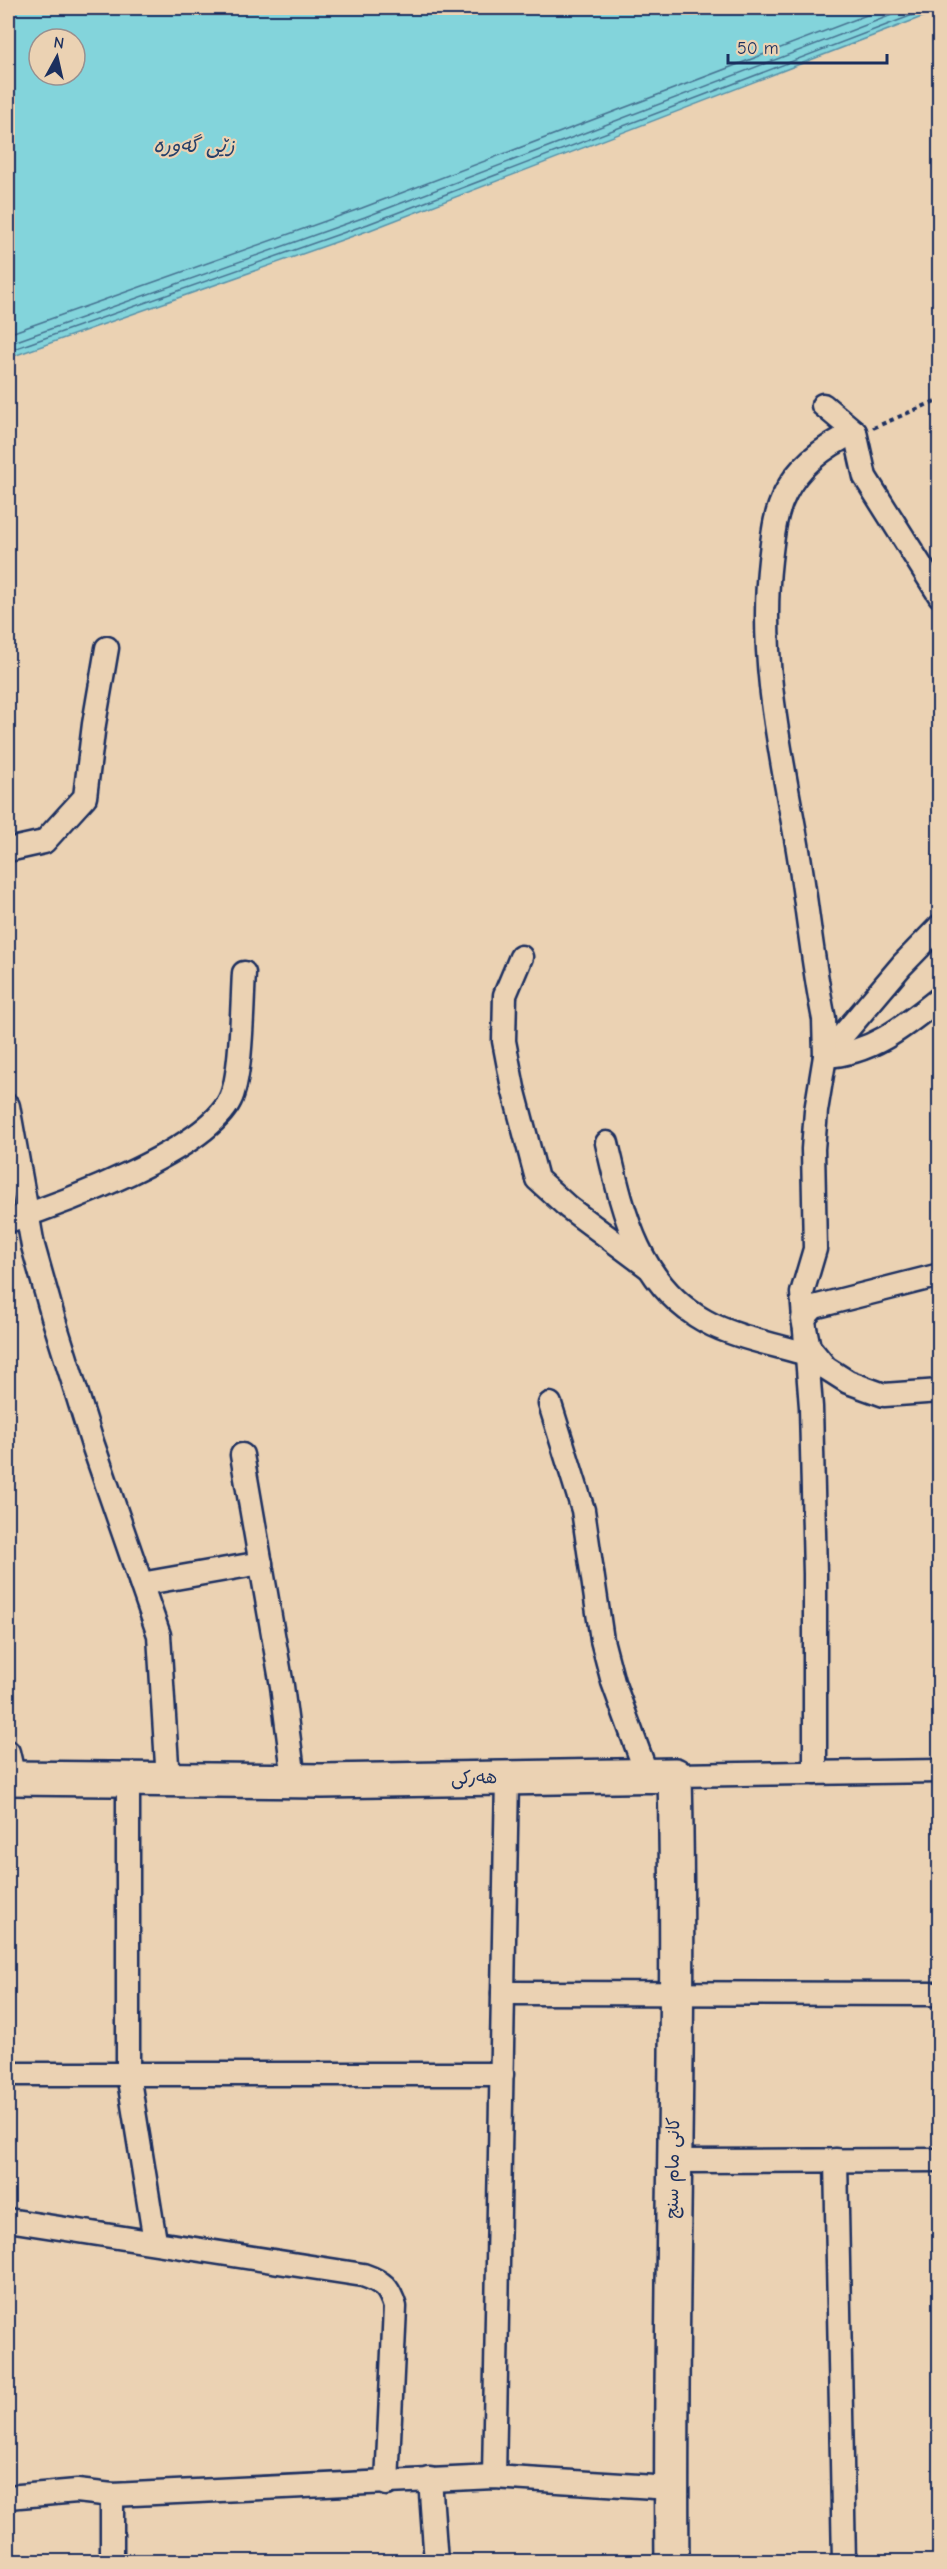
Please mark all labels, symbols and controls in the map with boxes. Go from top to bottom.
north arrow [27,27,87,87]
scale bar [728,27,887,65]
text: N [53,33,65,53]
text: 50 m [737,38,779,59]
water label: زێی گەورە [153,133,235,158]
street label: هەرکی [451,1767,497,1789]
street label: کانی مام سنج [662,2117,687,2219]

